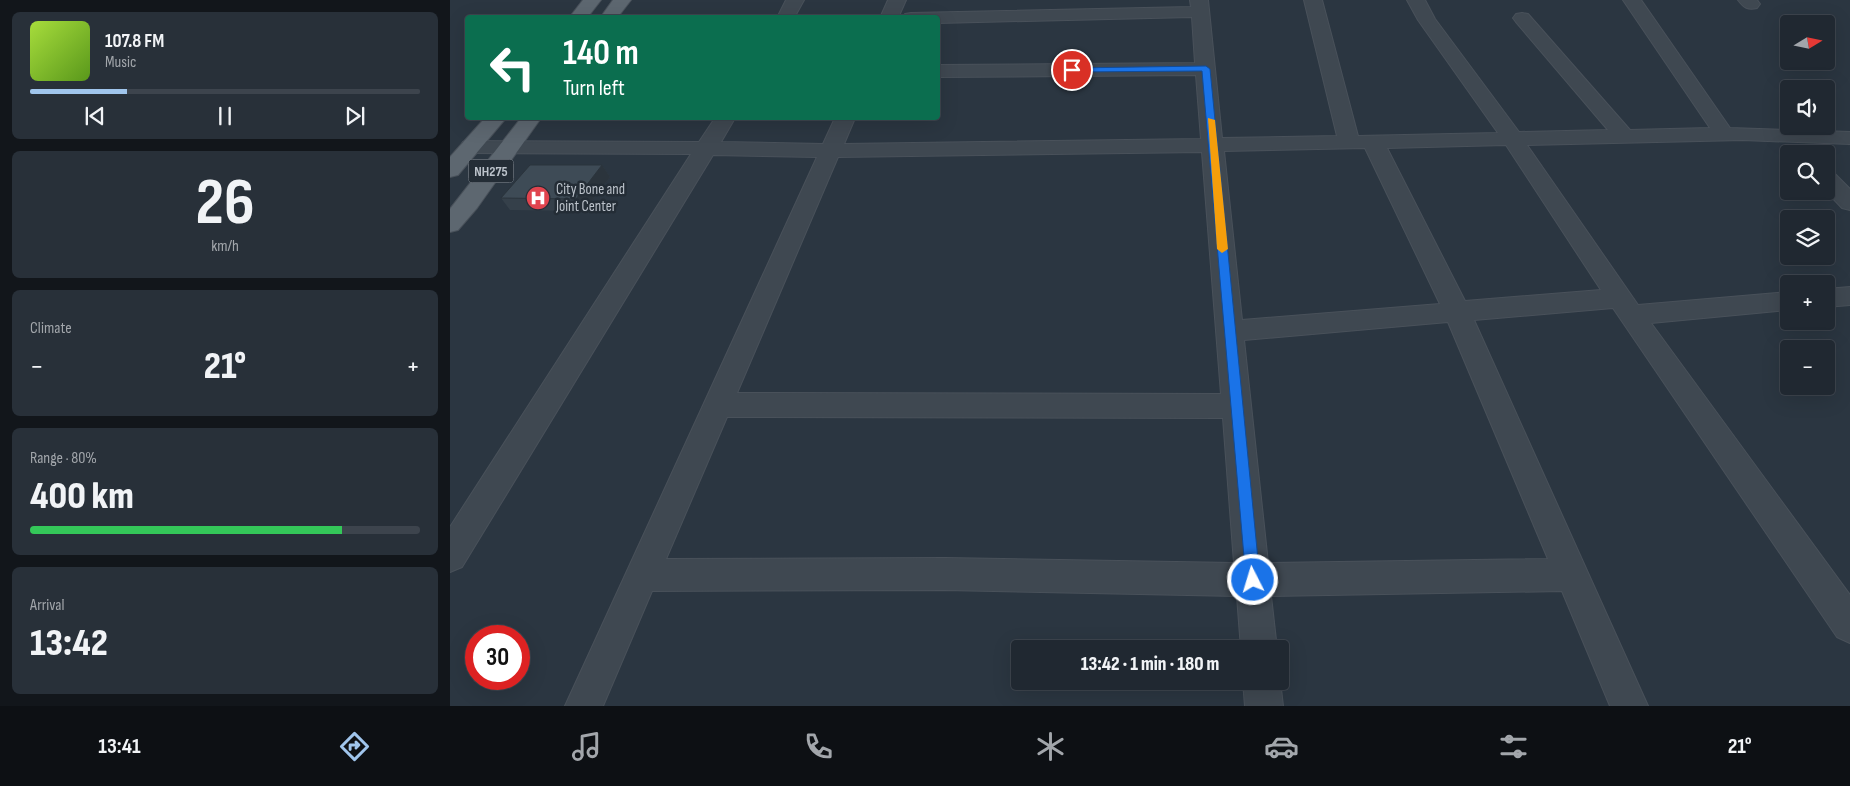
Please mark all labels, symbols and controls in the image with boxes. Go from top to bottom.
north arrow [1780,15,1835,70]
map controls [1780,15,1835,395]
text: 107.8 FM [105,30,164,53]
text: 140 m [563,32,639,75]
icon: left [480,35,545,100]
pin [1051,49,1093,91]
text: Music [105,53,136,72]
icon: arrive [1058,56,1086,84]
text: Turn left [563,75,625,102]
button: sound [1780,80,1835,135]
icon: previous [81,102,109,130]
icon: pause [211,102,239,130]
icon: next [341,102,369,130]
button: search [1780,145,1835,200]
road number: NH275 [468,160,514,182]
text: 26 [195,165,255,243]
place label: City Bone and Joint Center [555,180,625,216]
hospital icon: City Bone and Joint Center [525,185,551,211]
button: layers [1780,210,1835,265]
text: km/h [211,237,239,256]
button: + [1780,275,1835,330]
text: Climate [30,319,72,338]
button: − [1780,340,1835,395]
text: 21° [204,344,246,389]
text: − [30,350,44,383]
text: + [406,350,420,383]
text: Range · 80% [30,449,97,468]
text: 400 km [30,474,134,519]
position arrow [1226,553,1278,605]
text: Arrival [30,596,64,615]
text: 13:42 [30,621,108,666]
speed limit sign: 30 [465,625,530,690]
text: 13:42 · 1 min · 180 m [1081,653,1219,676]
icon: directions [337,729,372,764]
icon: music [569,729,604,764]
icon: phone [801,729,836,764]
icon: climate [1033,729,1068,764]
icon: car [1264,729,1299,764]
icon: filters [1496,729,1531,764]
text: 13:41 [98,733,141,760]
text: 21° [1728,733,1752,760]

